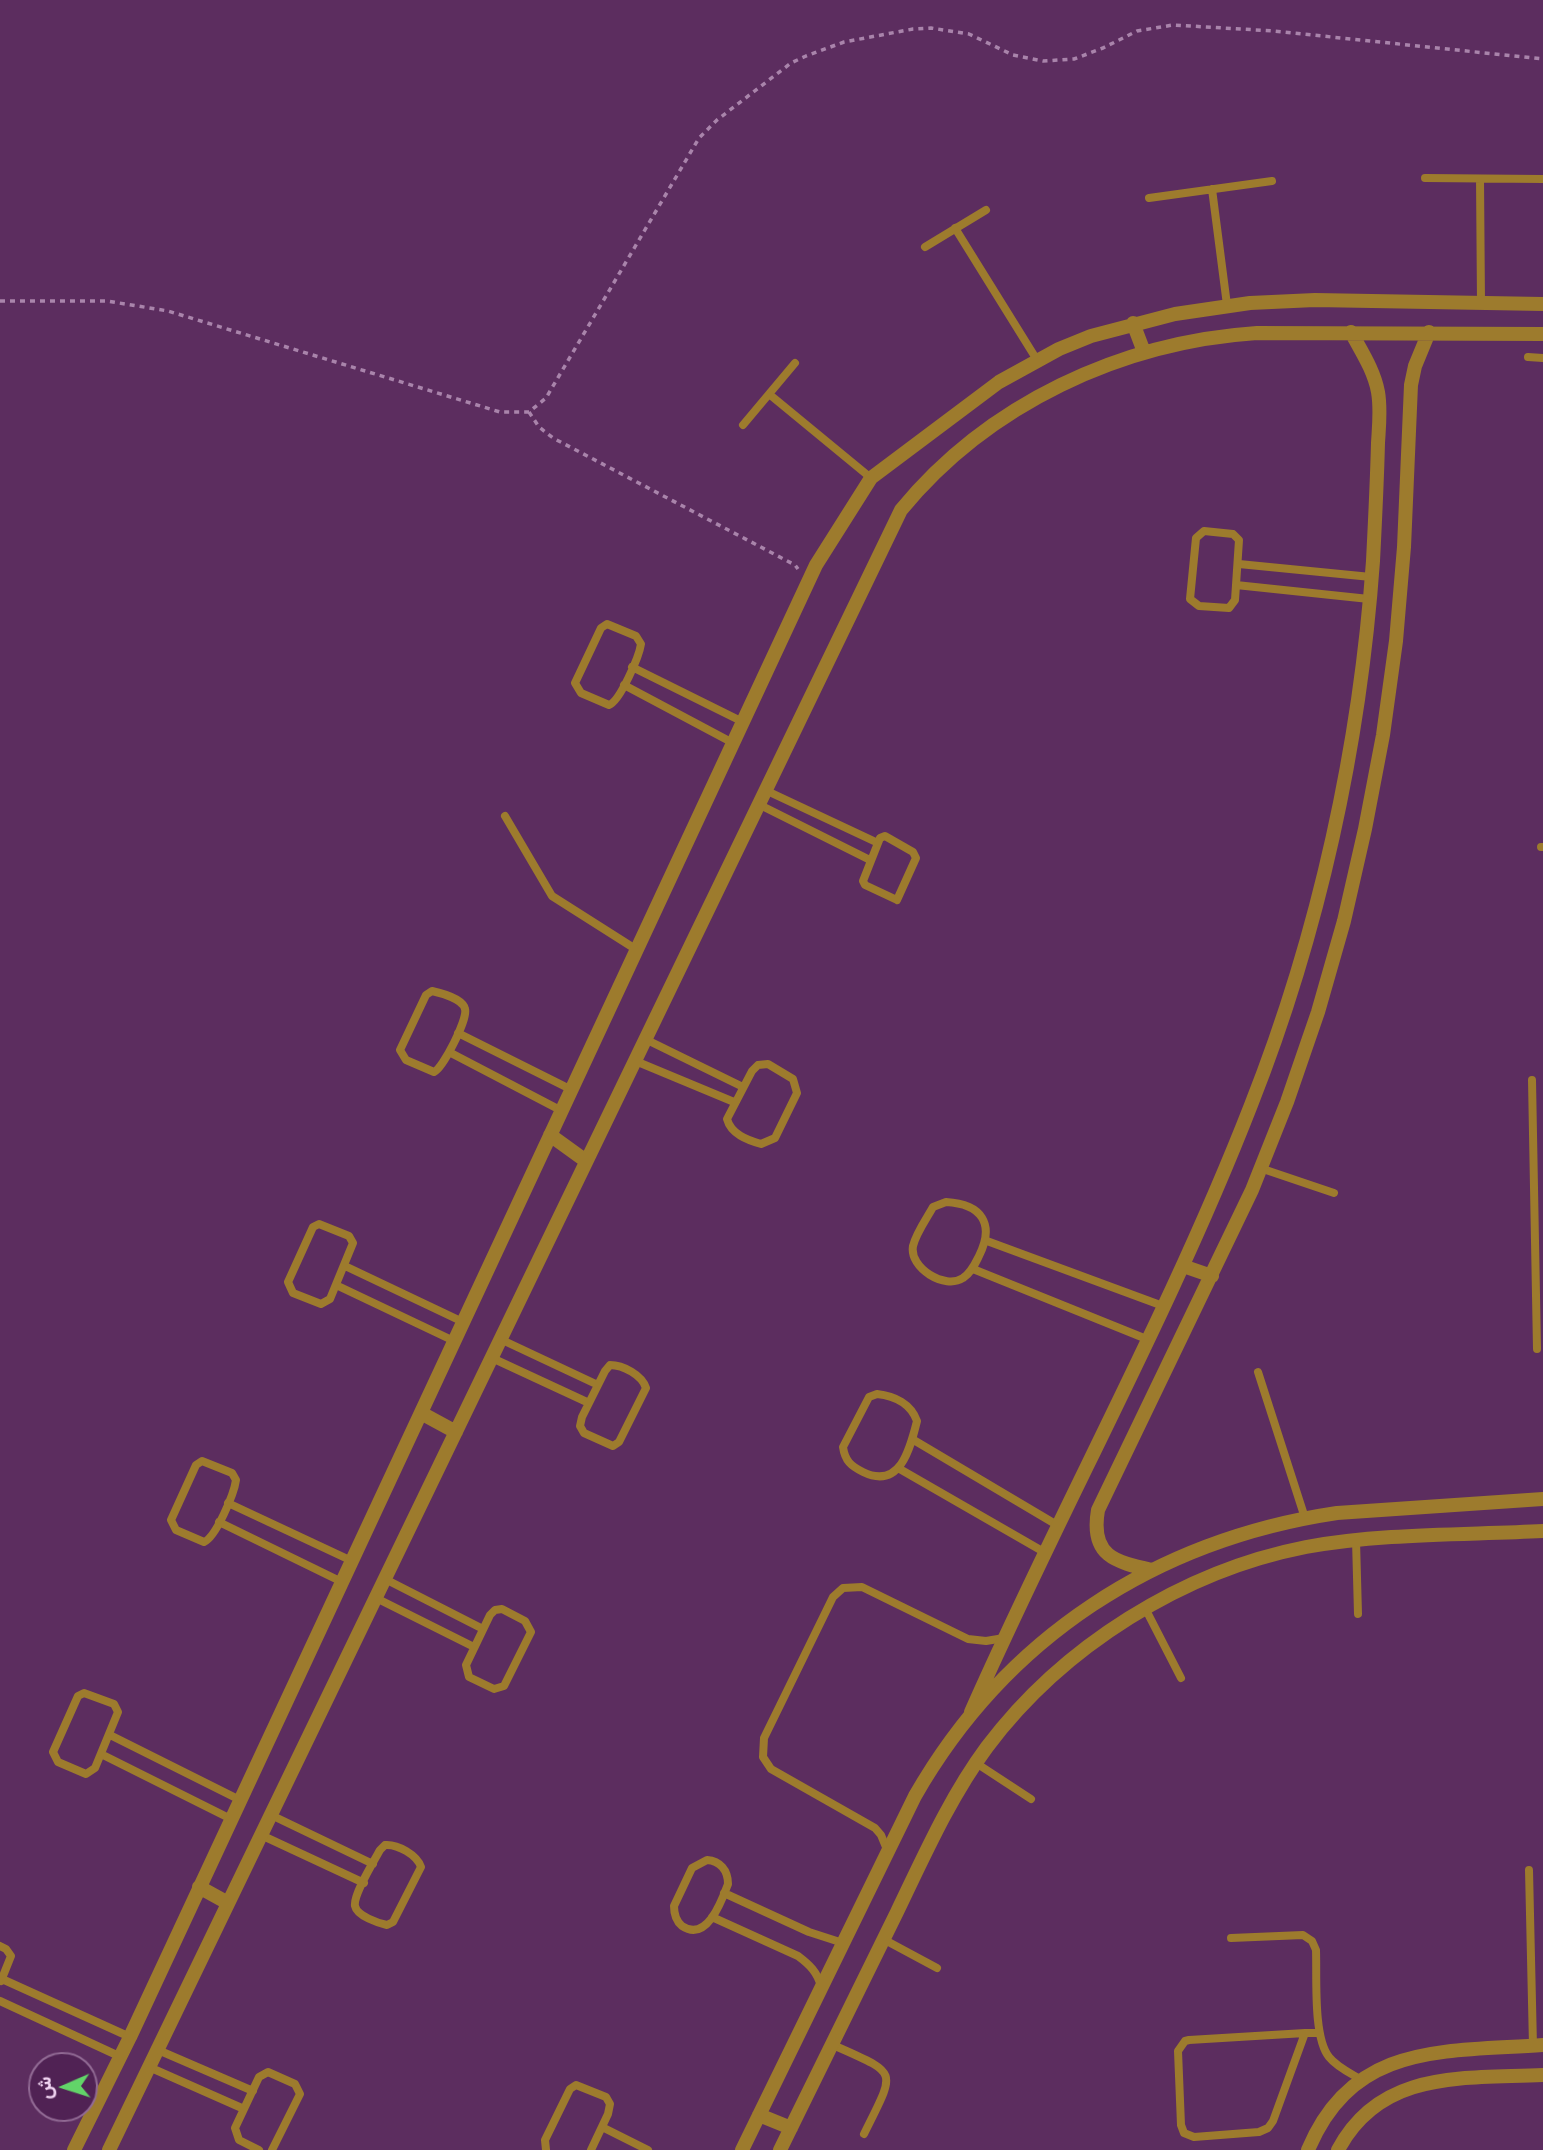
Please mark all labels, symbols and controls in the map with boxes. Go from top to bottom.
north arrow [28,2052,98,2122]
text: ش [30,2076,58,2100]

